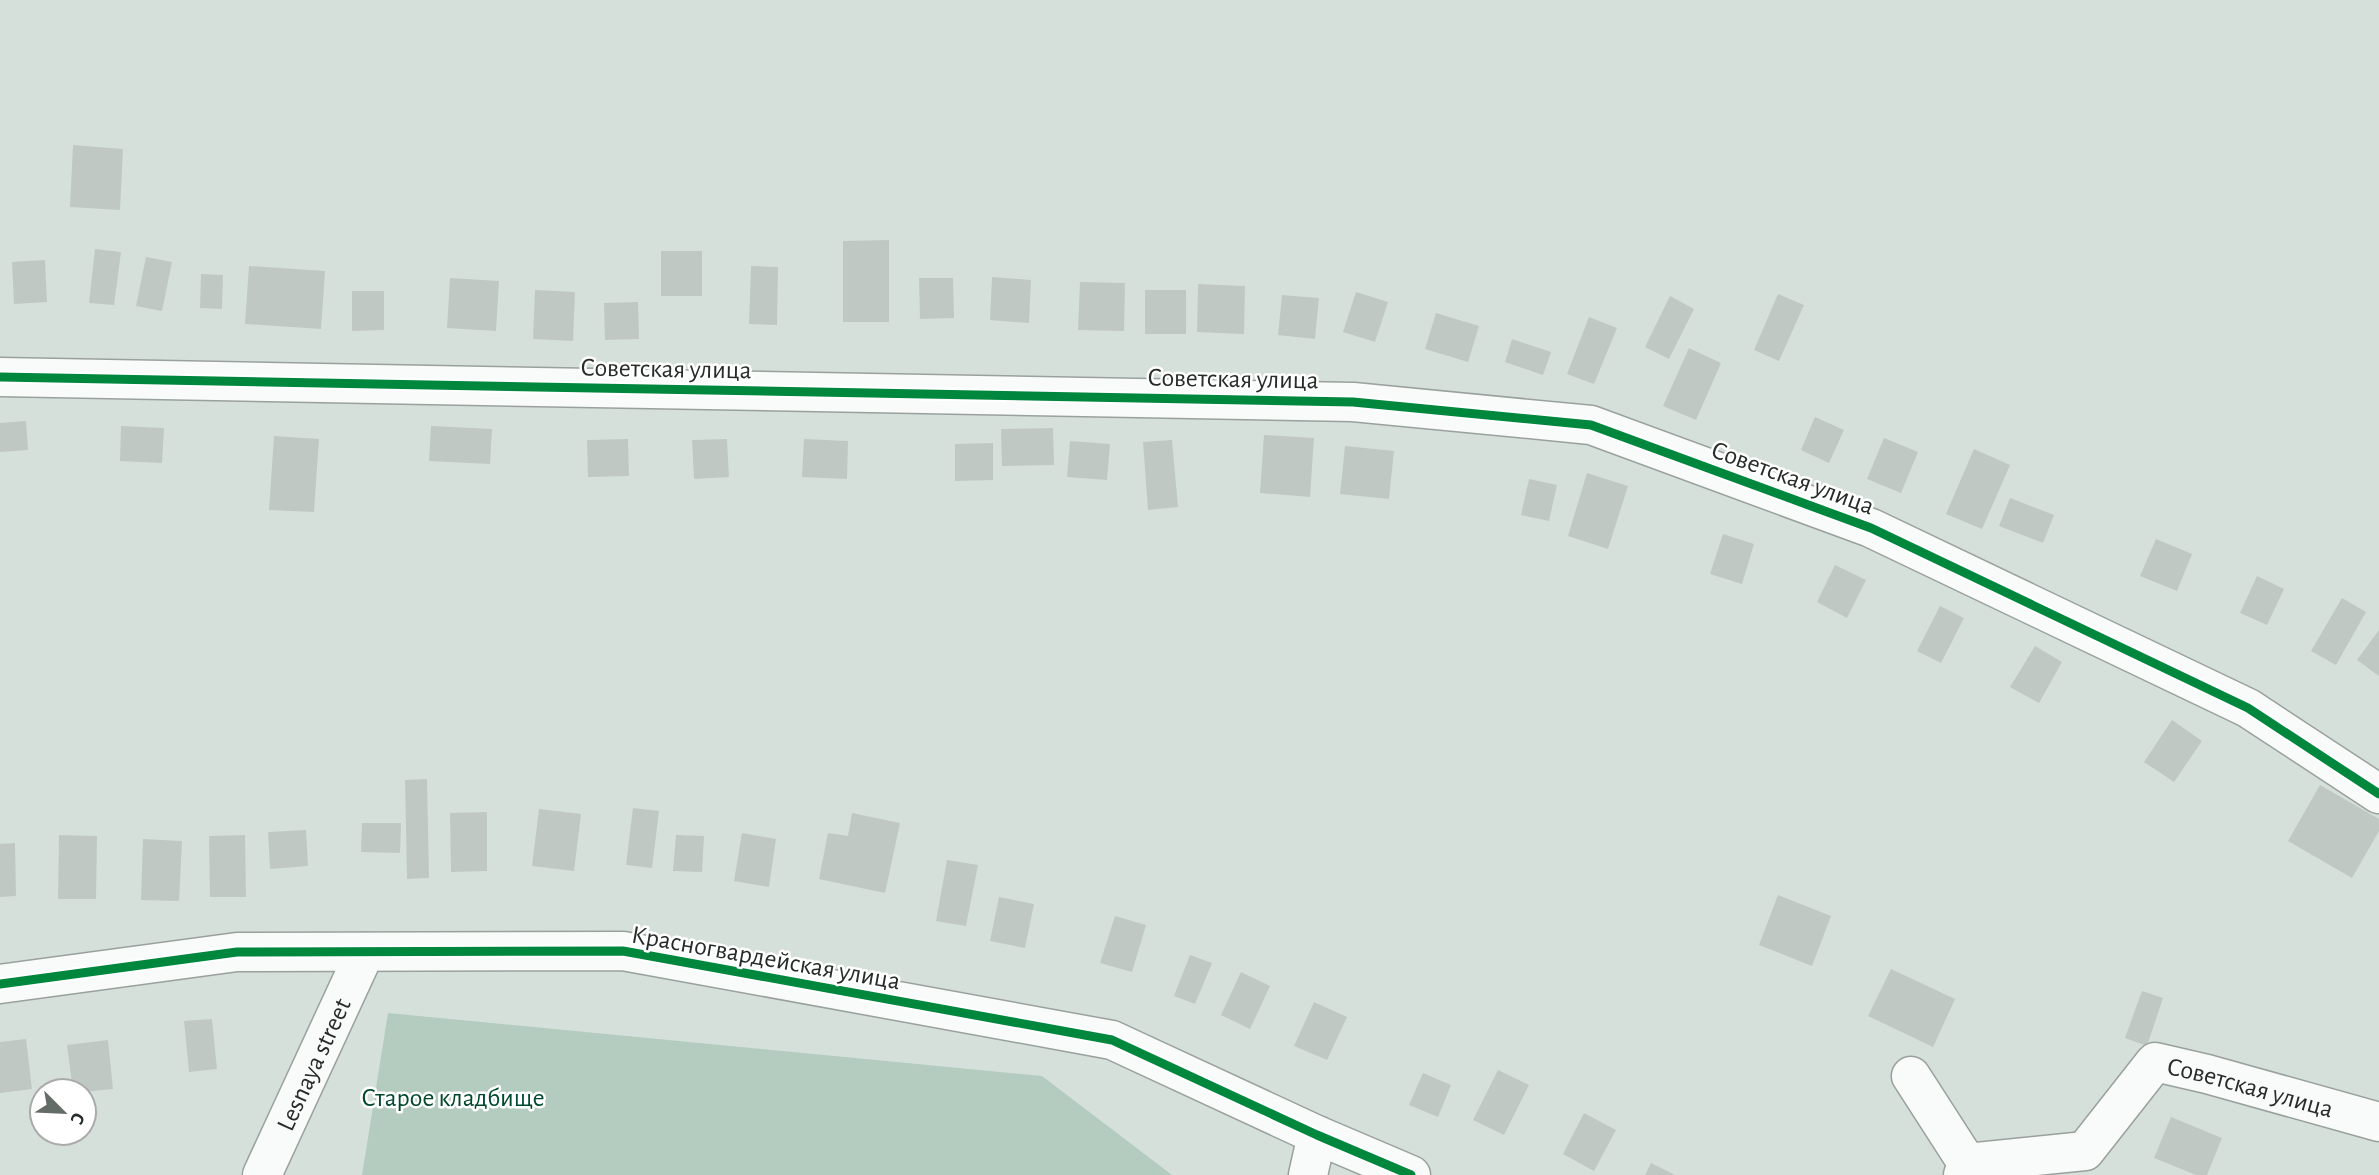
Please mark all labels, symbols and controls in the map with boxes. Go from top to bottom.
street label: Советская улица [580,355,752,383]
street label: Советская улица [1147,365,1319,393]
street label: Советская улица [1708,436,1878,519]
street label: Красногвардейская улица [629,922,902,994]
street label: Lesnaya street [272,994,356,1135]
street label: Советская улица [2164,1053,2336,1123]
north arrow [28,1077,98,1147]
park label: Старое кладбище [361,1085,545,1111]
text: С [66,1110,88,1127]

